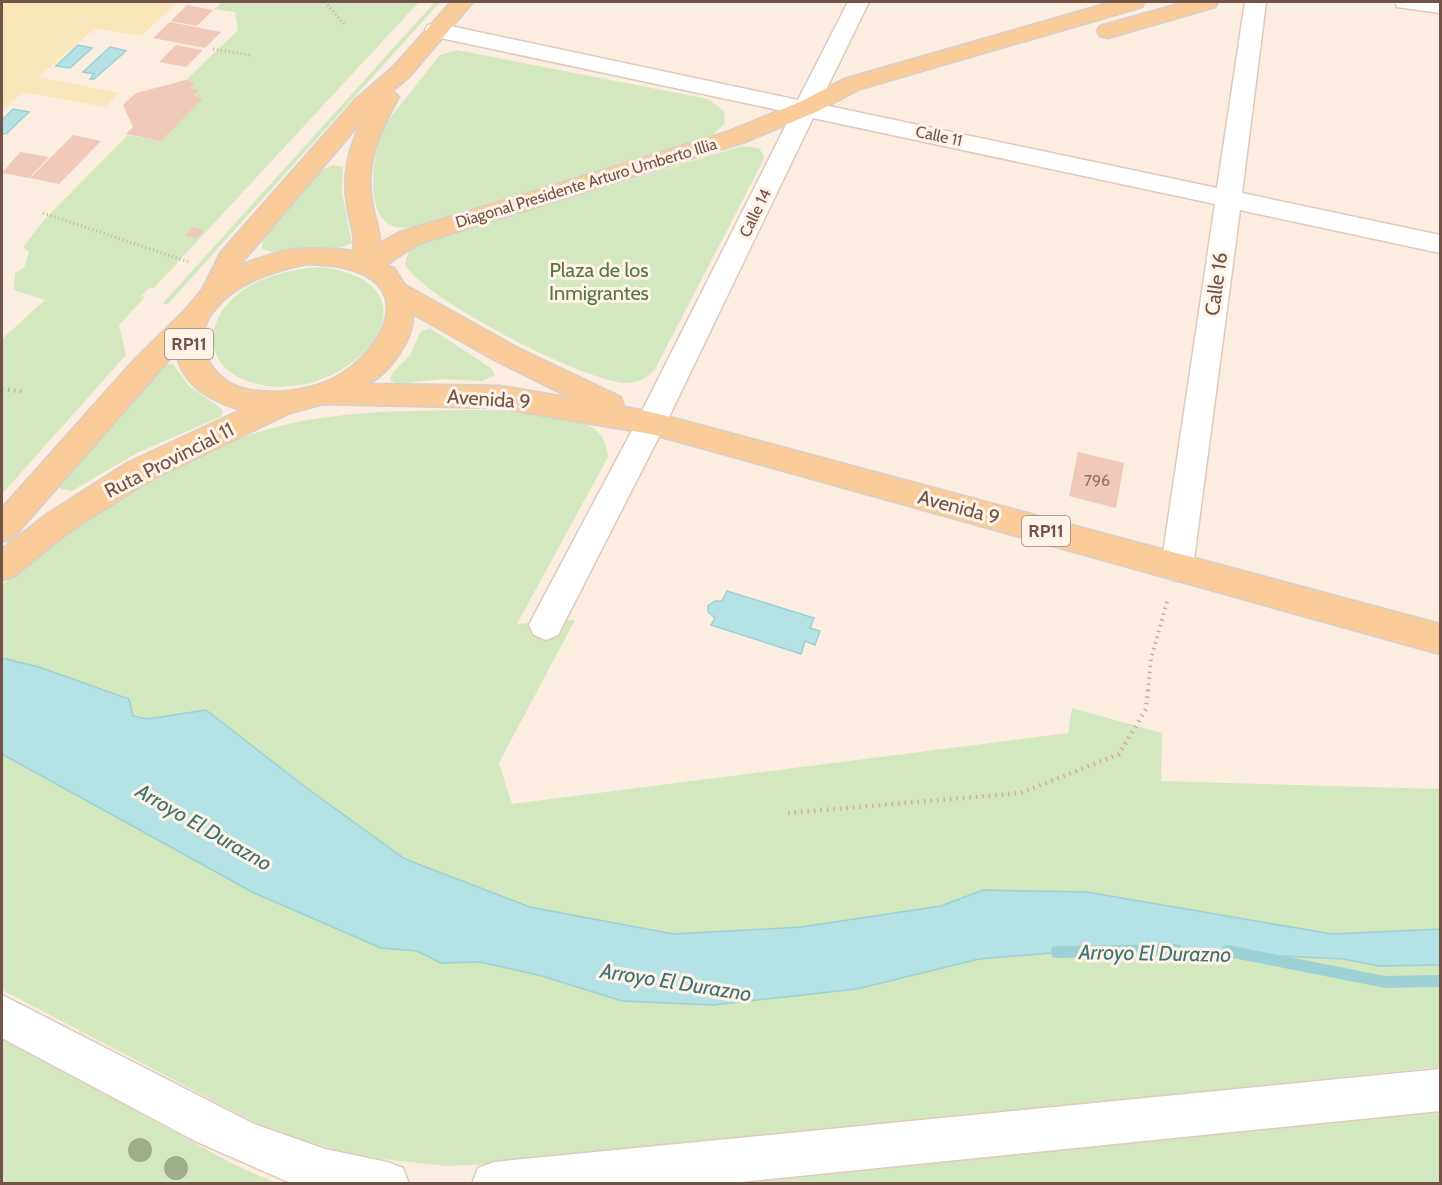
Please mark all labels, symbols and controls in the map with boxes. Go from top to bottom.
street label: Calle 11 [914,122,964,150]
street label: Diagonal Presidente Arturo Umberto Illia [453,134,719,232]
street label: Calle 14 [735,186,775,240]
street label: Calle 16 [1200,251,1232,317]
park label: Plaza de los Inmigrantes [549,258,649,305]
road number: RP11 [165,329,213,359]
street label: Avenida 9 [447,384,531,414]
street label: Ruta Provincial 11 [100,417,238,503]
house number: 796 [1084,471,1110,490]
street label: Avenida 9 [916,485,1002,529]
road number: RP11 [1022,516,1070,546]
water label: Arroyo El Durazno [131,778,276,876]
water label: Arroyo El Durazno [1078,939,1231,967]
water label: Arroyo El Durazno [598,958,753,1006]

